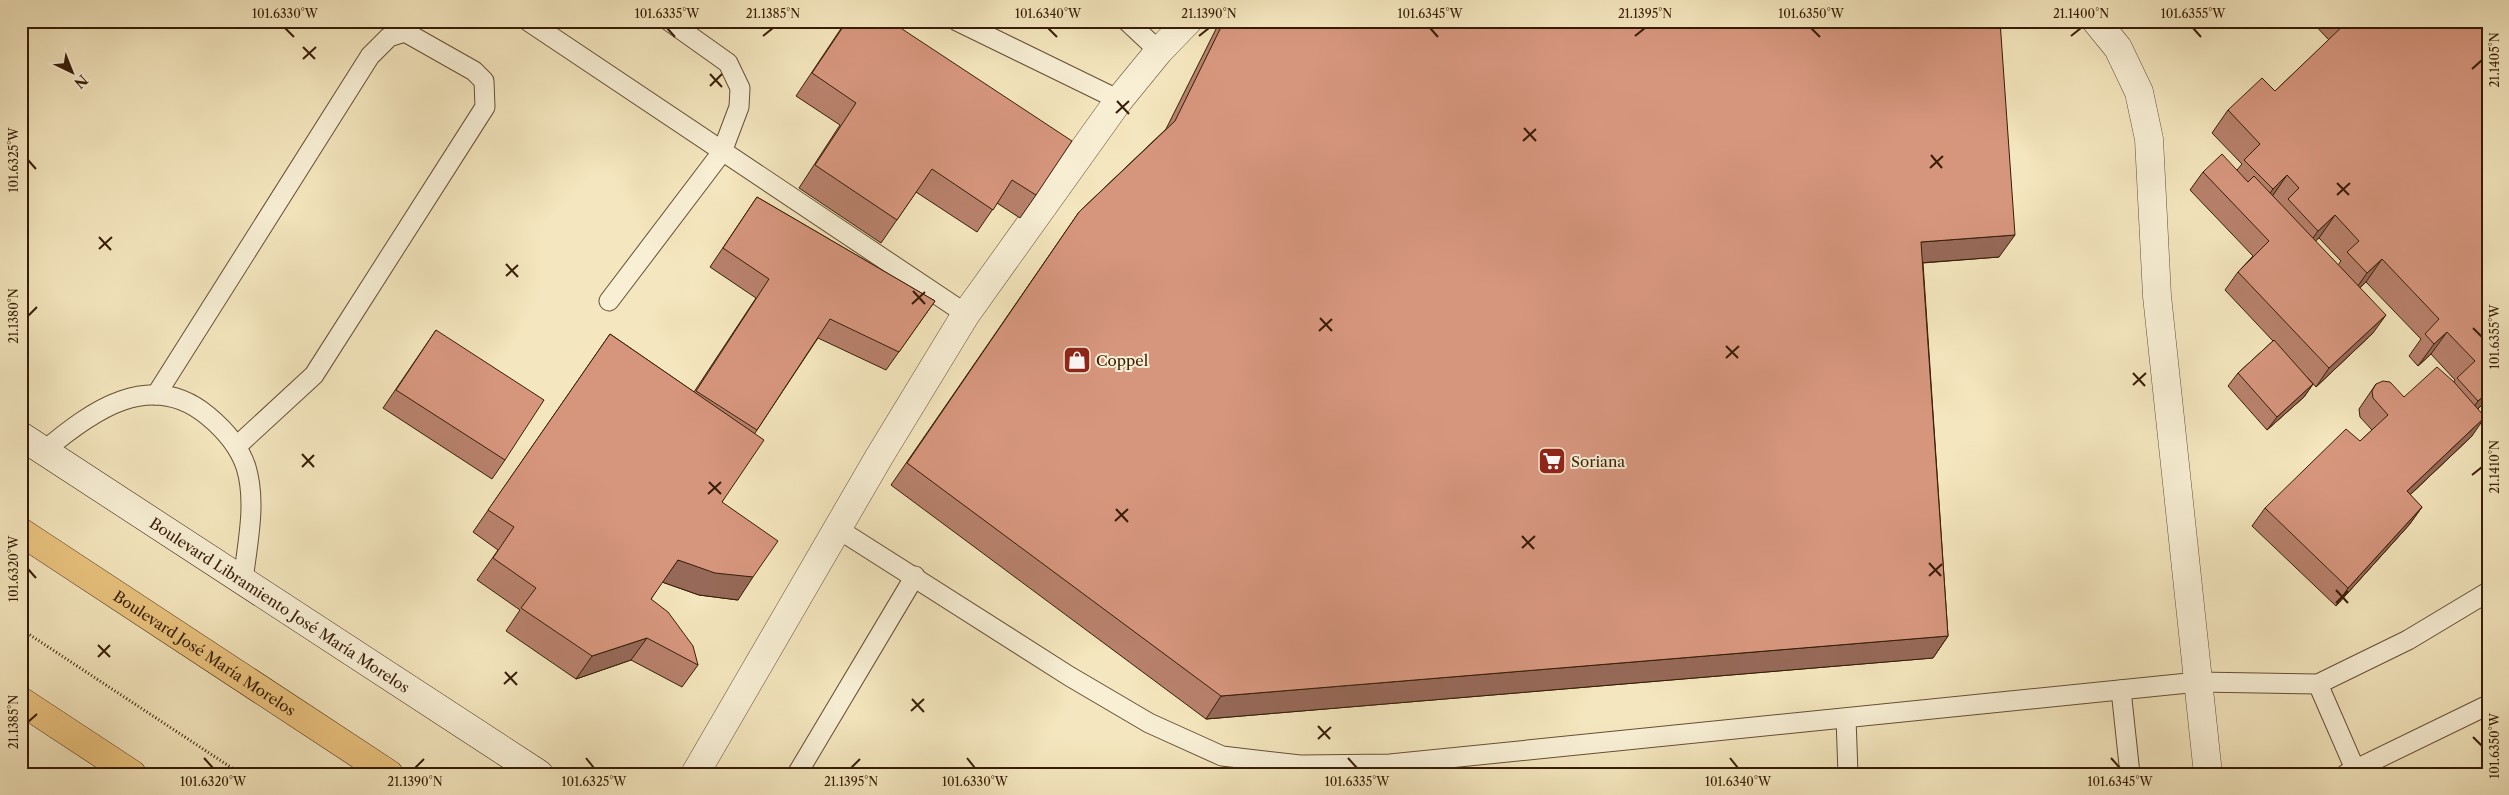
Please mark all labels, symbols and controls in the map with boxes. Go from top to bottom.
text: 101.6330°W [252,6,319,21]
text: 101.6335°W [635,6,700,21]
text: 21.1385°N [746,6,800,21]
text: 101.6340°W [1015,6,1082,21]
text: 21.1390°N [1181,6,1237,21]
text: 101.6345°W [1397,6,1463,21]
text: 21.1395°N [1618,6,1672,21]
text: 101.6350°W [1778,6,1845,21]
text: 21.1400°N [2053,6,2109,21]
text: 101.6355°W [2161,6,2226,21]
text: 21.1405°N [2487,32,2502,88]
north arrow [48,48,98,98]
text: N [70,71,91,92]
text: 101.6325°W [6,127,21,193]
text: 21.1380°N [6,288,21,344]
text: 101.6355°W [2487,304,2502,369]
shop icon: Coppel [1062,345,1092,375]
place label: Coppel [1096,351,1149,370]
text: 21.1410°N [2487,440,2502,494]
supermarket icon: Soriana [1537,446,1567,476]
place label: Soriana [1571,452,1625,471]
street label: Boulevard Libramiento José María Morelos [146,513,413,697]
text: 101.6320°W [6,535,21,602]
street label: Boulevard José María Morelos [110,586,299,720]
text: 21.1385°N [6,695,21,749]
text: 101.6350°W [2487,712,2502,779]
text: 101.6320°W [180,774,247,789]
text: 21.1390°N [387,774,443,789]
text: 101.6325°W [561,774,627,789]
text: 21.1395°N [824,774,878,789]
text: 101.6330°W [942,774,1009,789]
text: 101.6335°W [1325,774,1390,789]
text: 101.6340°W [1705,774,1772,789]
text: 101.6345°W [2087,774,2153,789]

